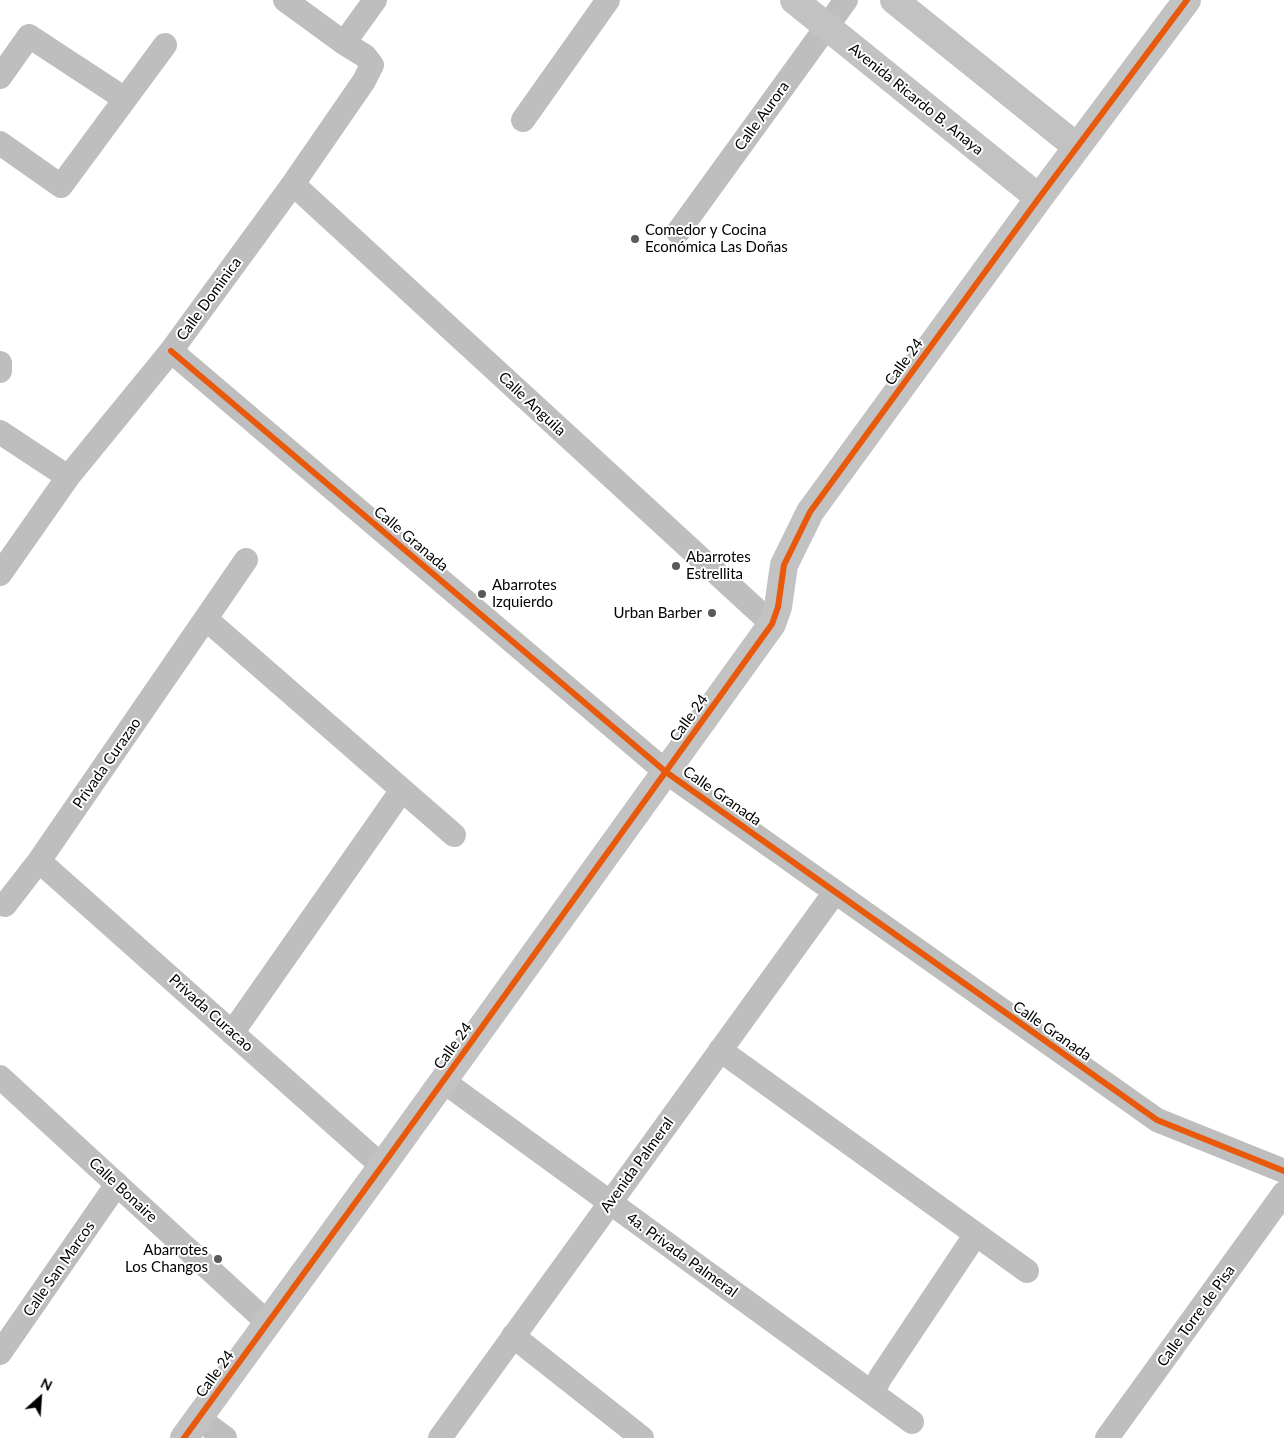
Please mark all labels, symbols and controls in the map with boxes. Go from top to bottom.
street label: Avenida Ricardo B. Anaya [845,39,987,159]
street label: Calle Aurora [731,78,793,154]
place label: Comedor y Cocina Económica Las Doñas [645,221,788,256]
marker: Comedor y Cocina Económica Las Doñas [629,233,641,245]
street label: Calle Dominica [173,254,245,344]
street label: Calle 24 [881,335,927,389]
street label: Calle Anguila [495,368,569,440]
street label: Calle Granada [370,503,452,575]
place label: Abarrotes Estrellita [686,548,751,583]
marker: Abarrotes Estrellita [670,560,682,572]
place label: Abarrotes Izquierdo [492,576,557,611]
marker: Abarrotes Izquierdo [476,588,488,600]
place label: Urban Barber [613,604,702,622]
marker: Urban Barber [706,607,718,619]
street label: Calle 24 [666,691,712,745]
street label: Privada Curazao [69,714,145,812]
street label: Calle Granada [679,762,765,830]
street label: Privada Curacao [165,971,257,1055]
street label: Calle Granada [1009,997,1095,1065]
street label: Calle 24 [430,1019,476,1073]
street label: Avenida Palmeral [597,1114,677,1216]
street label: Calle Bonaire [85,1154,161,1226]
street label: 4a. Privada Palmeral [623,1209,741,1301]
street label: Calle San Marcos [19,1218,99,1320]
place label: Abarrotes Los Changos [125,1241,208,1276]
marker: Abarrotes Los Changos [212,1253,224,1265]
street label: Calle Torre de Pisa [1153,1262,1239,1370]
street label: Calle 24 [192,1347,238,1401]
north arrow [15,1373,65,1423]
text: N [38,1374,55,1394]

